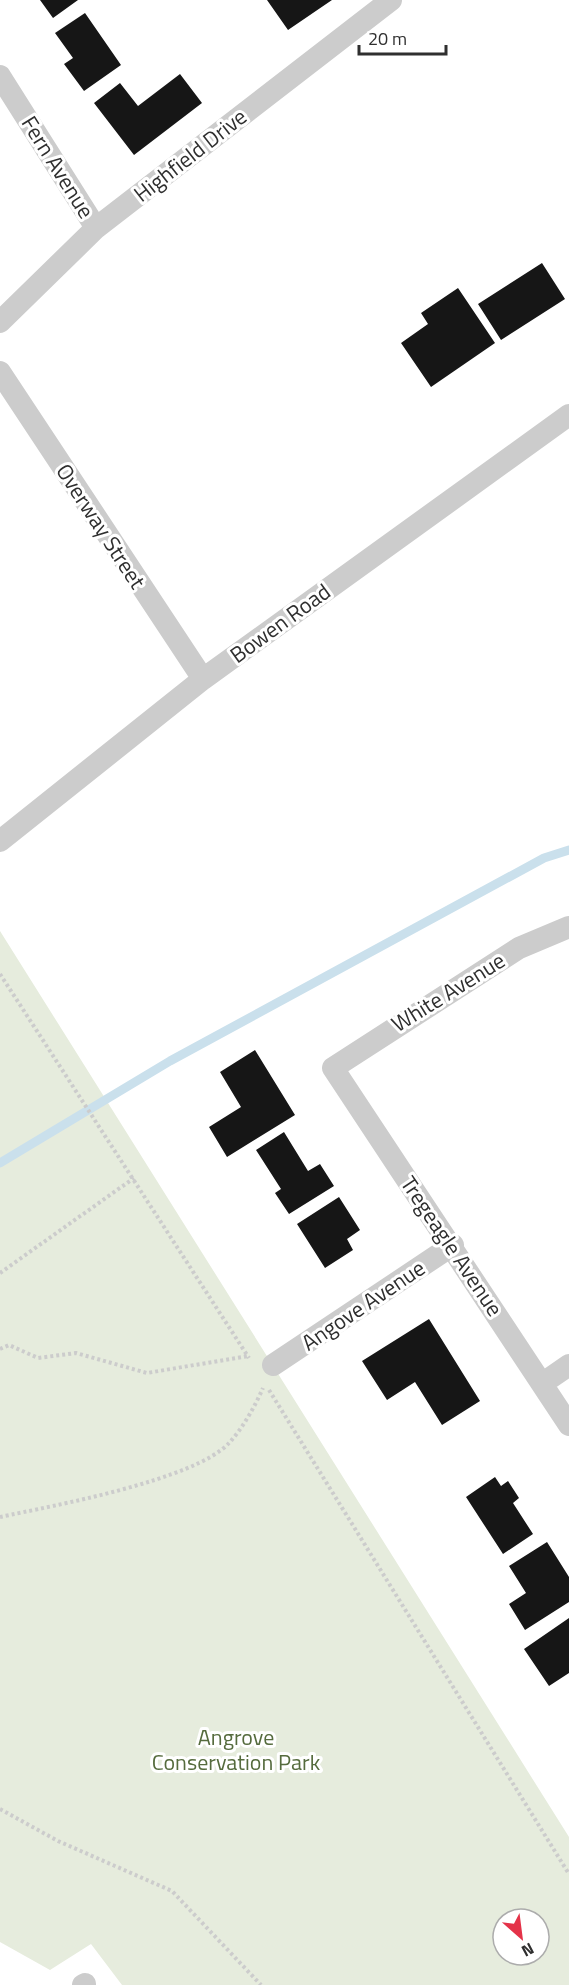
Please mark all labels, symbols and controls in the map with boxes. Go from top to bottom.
scale bar [359,18,446,56]
text: 20 m [368,25,407,52]
street label: Highfield Drive [126,100,254,210]
street label: Fern Avenue [13,109,103,225]
street label: Overway Street [48,457,154,596]
street label: Bowen Road [223,575,337,671]
street label: White Avenue [384,944,512,1040]
street label: Tregeagle Avenue [392,1169,512,1323]
street label: Angove Avenue [294,1251,432,1359]
park label: Angrove Conservation Park [152,1720,321,1779]
north arrow [491,1907,551,1967]
text: N [518,1937,539,1963]

